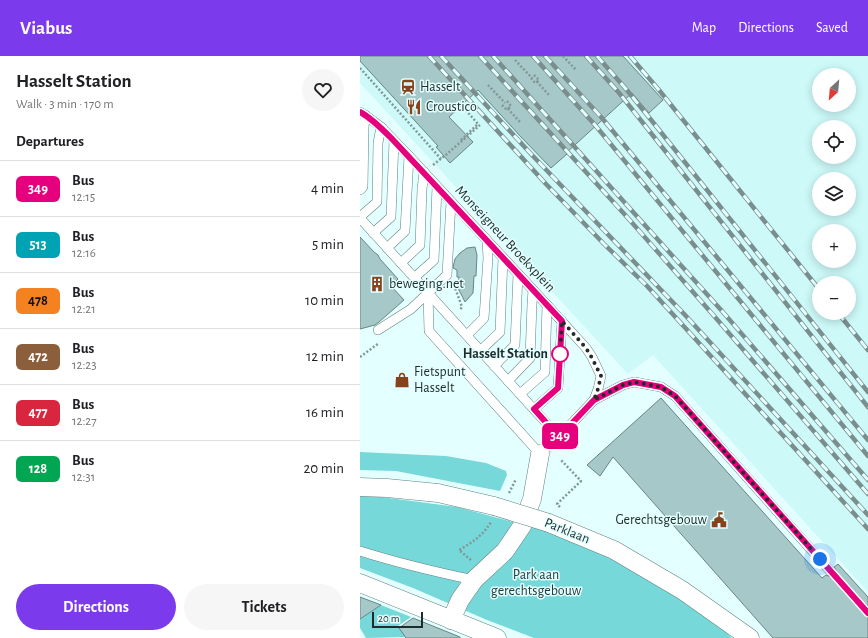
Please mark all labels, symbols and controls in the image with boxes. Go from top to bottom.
text: Viabus [20,19,72,38]
text: Map [692,21,716,35]
text: Directions [738,21,794,35]
text: Saved [816,21,848,35]
north arrow [812,68,856,112]
map controls [812,68,856,320]
button: heart [302,69,344,111]
text: Hasselt Station [16,72,132,91]
station icon: Hasselt [399,78,417,96]
place label: Hasselt [420,80,461,94]
text: Walk · 3 min · 170 m [16,98,114,111]
restaurant icon: Croustico [405,98,423,116]
place label: Croustico [426,100,477,114]
button: locate [812,120,856,164]
text: Departures [16,134,84,149]
button: layers [812,172,856,216]
text: Bus [72,173,94,188]
text: 4 min [311,181,344,196]
text: 349 [28,182,48,196]
street label: Monseigneur Broekxplein [452,183,558,295]
text: 12:15 [72,191,95,204]
button: + [812,224,856,268]
text: Bus [72,229,94,244]
text: 5 min [312,237,344,252]
text: 513 [29,238,47,252]
text: 12:16 [72,247,96,260]
building icon: beweging.net [368,275,386,293]
button: − [812,276,856,320]
place label: beweging.net [389,277,464,291]
text: Bus [72,285,94,300]
text: 10 min [305,293,344,308]
text: 478 [28,294,48,308]
text: 12:21 [72,303,96,316]
text: Bus [72,341,94,356]
marker: Hasselt Station [551,345,569,363]
place label: Hasselt Station [463,347,548,361]
text: 12 min [306,349,344,364]
text: 472 [28,350,48,364]
text: 12:23 [72,359,97,372]
place label: Fietspunt Hasselt [414,365,466,395]
shop icon: Fietspunt Hasselt [393,371,411,389]
text: Bus [72,397,94,412]
text: 16 min [306,405,344,420]
text: 477 [28,406,48,420]
text: 12:27 [72,415,97,428]
line badge: 349 [537,423,583,449]
text: 349 [550,429,570,443]
text: Bus [72,453,94,468]
text: 20 min [303,461,344,476]
text: 128 [29,462,47,476]
text: 12:31 [72,471,95,484]
public building icon: Gerechtsgebouw [710,511,728,529]
place label: Gerechtsgebouw [615,513,708,527]
street label: Parklaan [542,516,592,546]
your location [810,549,830,569]
park label: Park aan gerechtsgebouw [491,568,582,598]
button: Directions [16,584,176,630]
button: Tickets [184,584,344,630]
scale bar [372,610,423,629]
text: 20 m [378,613,399,624]

